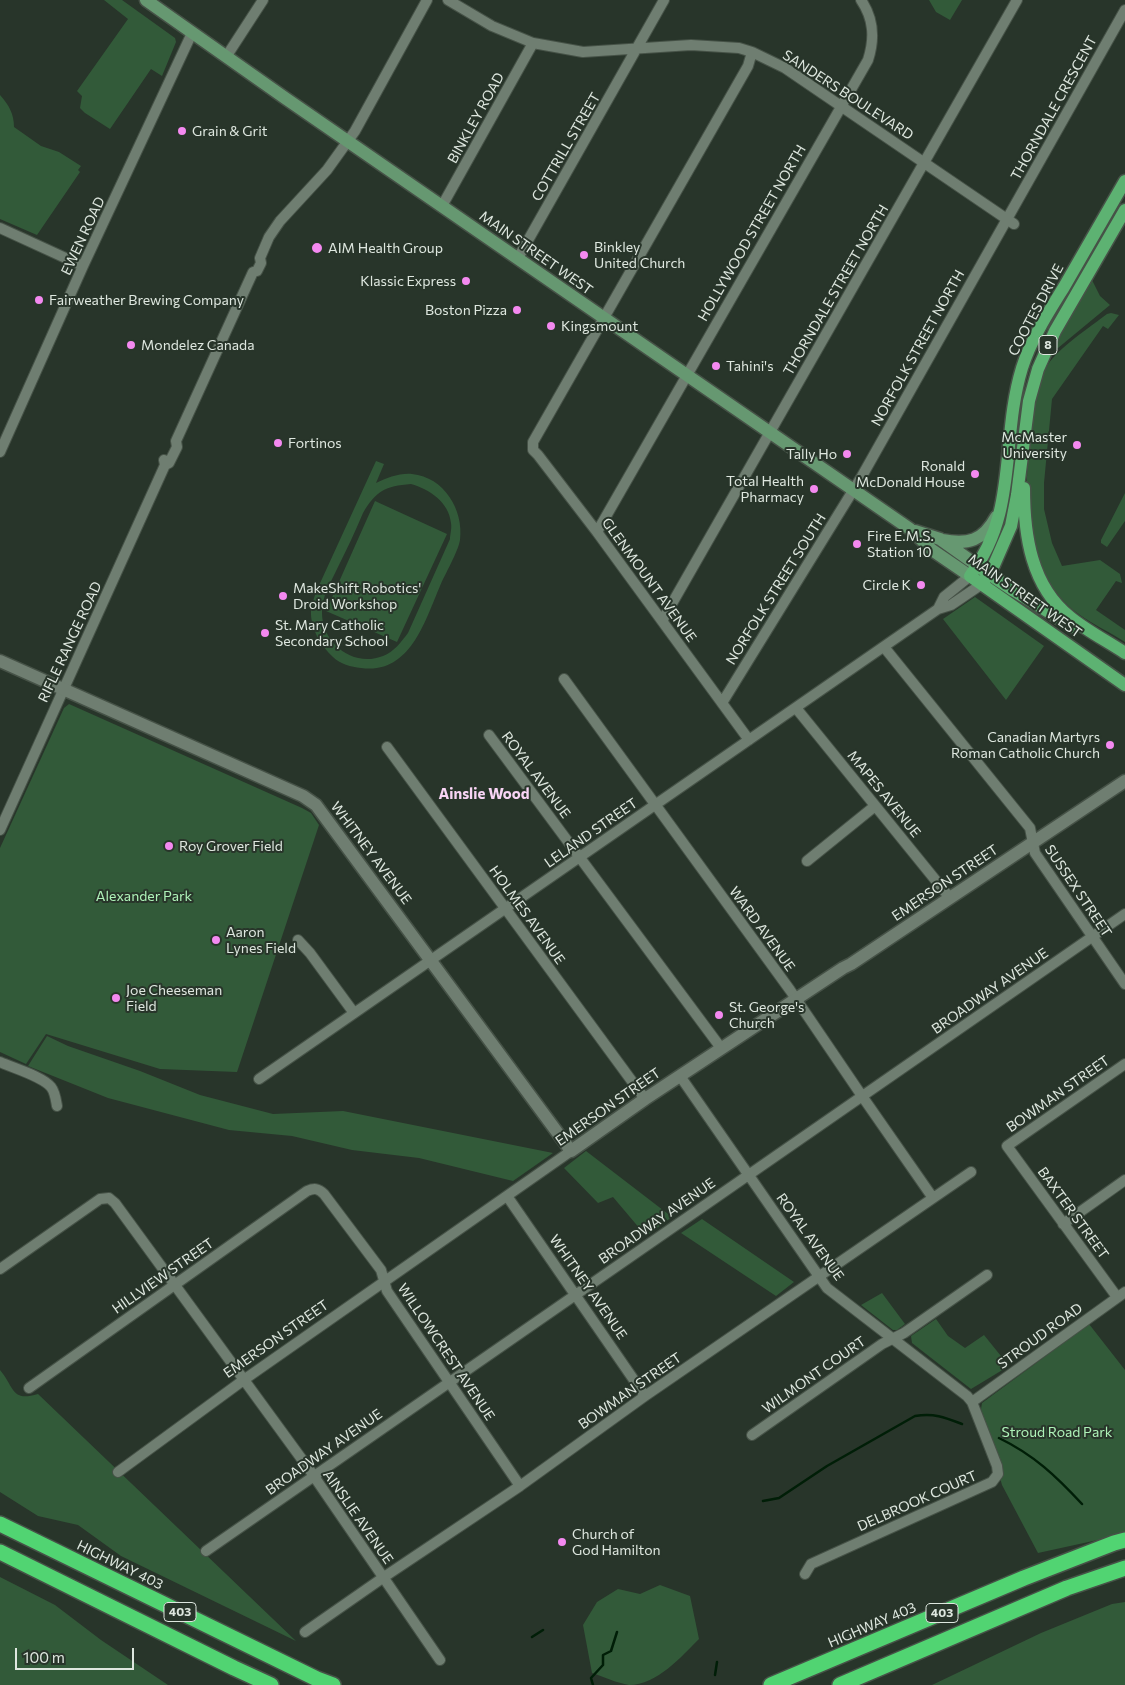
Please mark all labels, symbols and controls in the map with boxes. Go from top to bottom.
street label: THORNDALE CRESCENT [1007,33,1101,183]
street label: SANDERS BOULEVARD [780,46,916,144]
street label: BINKLEY ROAD [444,70,508,166]
street label: COTTRILL STREET [528,90,604,204]
place label: Grain & Grit [192,123,267,139]
marker: Grain & Grit [176,125,188,137]
street label: HOLLYWOOD STREET NORTH [695,142,809,324]
street label: EWEN ROAD [58,194,108,278]
street label: THORNDALE STREET NORTH [780,202,892,378]
street label: MAIN STREET WEST [476,208,596,298]
place label: Binkley United Church [594,239,685,272]
place label: AIM Health Group [328,240,443,256]
marker: AIM Health Group [310,241,324,255]
marker: Binkley United Church [578,249,590,261]
street label: COOTES DRIVE [1005,261,1067,359]
street label: NORFOLK STREET NORTH [868,267,968,429]
place label: Klassic Express [360,273,456,289]
marker: Klassic Express [460,275,472,287]
place label: Fairweather Brewing Company [49,292,244,308]
marker: Fairweather Brewing Company [33,294,45,306]
place label: Boston Pizza [425,302,507,318]
marker: Boston Pizza [511,304,523,316]
place label: Kingsmount [561,318,638,334]
marker: Kingsmount [545,320,557,332]
road number: 8 [1039,336,1057,354]
place label: Mondelez Canada [141,337,254,353]
marker: Mondelez Canada [125,339,137,351]
place label: Tahini's [726,358,774,374]
marker: Tahini's [710,360,722,372]
place label: McMaster University [1001,429,1067,462]
place label: Fortinos [288,435,342,451]
marker: Fortinos [272,437,284,449]
marker: McMaster University [1071,439,1083,451]
place label: Tally Ho [786,446,837,462]
marker: Tally Ho [841,448,853,460]
place label: Ronald McDonald House [856,458,965,491]
marker: Ronald McDonald House [969,468,981,480]
place label: Total Health Pharmacy [726,473,804,506]
marker: Total Health Pharmacy [808,483,820,495]
street label: NORFOLK STREET SOUTH [723,510,829,668]
street label: GLENMOUNT AVENUE [598,514,700,646]
place label: Fire E.M.S. Station 10 [867,528,934,560]
marker: Fire E.M.S. Station 10 [851,538,863,550]
street label: MAIN STREET WEST [965,551,1085,641]
place label: Circle K [863,577,911,593]
street label: RIFLE RANGE ROAD [35,579,105,705]
marker: Circle K [915,579,927,591]
place label: MakeShift Robotics' Droid Workshop [293,580,421,612]
marker: MakeShift Robotics' Droid Workshop [277,590,289,602]
place label: St. Mary Catholic Secondary School [275,617,388,650]
marker: St. Mary Catholic Secondary School [259,627,271,639]
street label: ROYAL AVENUE [498,728,574,822]
place label: Canadian Martyrs Roman Catholic Church [951,729,1100,762]
marker: Canadian Martyrs Roman Catholic Church [1104,739,1116,751]
street label: MAPES AVENUE [844,747,924,841]
district label: Ainslie Wood [438,785,530,803]
street label: LELAND STREET [541,795,641,871]
street label: WHITNEY AVENUE [327,798,415,908]
place label: Roy Grover Field [179,838,283,854]
marker: Roy Grover Field [163,840,175,852]
street label: EMERSON STREET [889,841,1001,925]
street label: SUSSEX STREET [1041,842,1115,940]
street label: HOLMES AVENUE [485,862,569,968]
street label: WARD AVENUE [726,883,798,975]
park label: Alexander Park [96,888,192,904]
place label: Aaron Lynes Field [226,924,296,956]
marker: Aaron Lynes Field [210,934,222,946]
street label: BROADWAY AVENUE [929,945,1051,1037]
place label: Joe Cheeseman Field [126,982,222,1014]
marker: Joe Cheeseman Field [110,992,122,1004]
place label: St. George's Church [729,999,804,1032]
marker: St. George's Church [713,1009,725,1021]
street label: BOWMAN STREET [1003,1052,1113,1136]
street label: EMERSON STREET [552,1064,664,1150]
street label: BAXTER STREET [1034,1164,1112,1262]
street label: BROADWAY AVENUE [596,1175,718,1267]
street label: ROYAL AVENUE [773,1190,847,1284]
street label: WHITNEY AVENUE [546,1231,630,1343]
street label: HILLVIEW STREET [109,1235,217,1317]
street label: WILLOWCREST AVENUE [394,1280,498,1424]
street label: EMERSON STREET [220,1296,332,1382]
street label: STROUD ROAD [994,1300,1086,1372]
street label: WILMONT COURT [759,1333,869,1417]
street label: BOWMAN STREET [575,1349,685,1433]
street label: BROADWAY AVENUE [263,1406,385,1498]
park label: Stroud Road Park [1002,1424,1112,1440]
street label: AINSLIE AVENUE [319,1467,397,1567]
street label: DELBROOK COURT [855,1467,979,1535]
place label: Church of God Hamilton [572,1526,661,1558]
marker: Church of God Hamilton [556,1536,568,1548]
street label: HIGHWAY 403 [74,1537,166,1593]
street label: HIGHWAY 403 [825,1599,919,1651]
road number: 403 [164,1602,196,1621]
road number: 403 [926,1604,958,1622]
scale bar [18,1638,136,1670]
text: 100 m [23,1648,65,1666]

